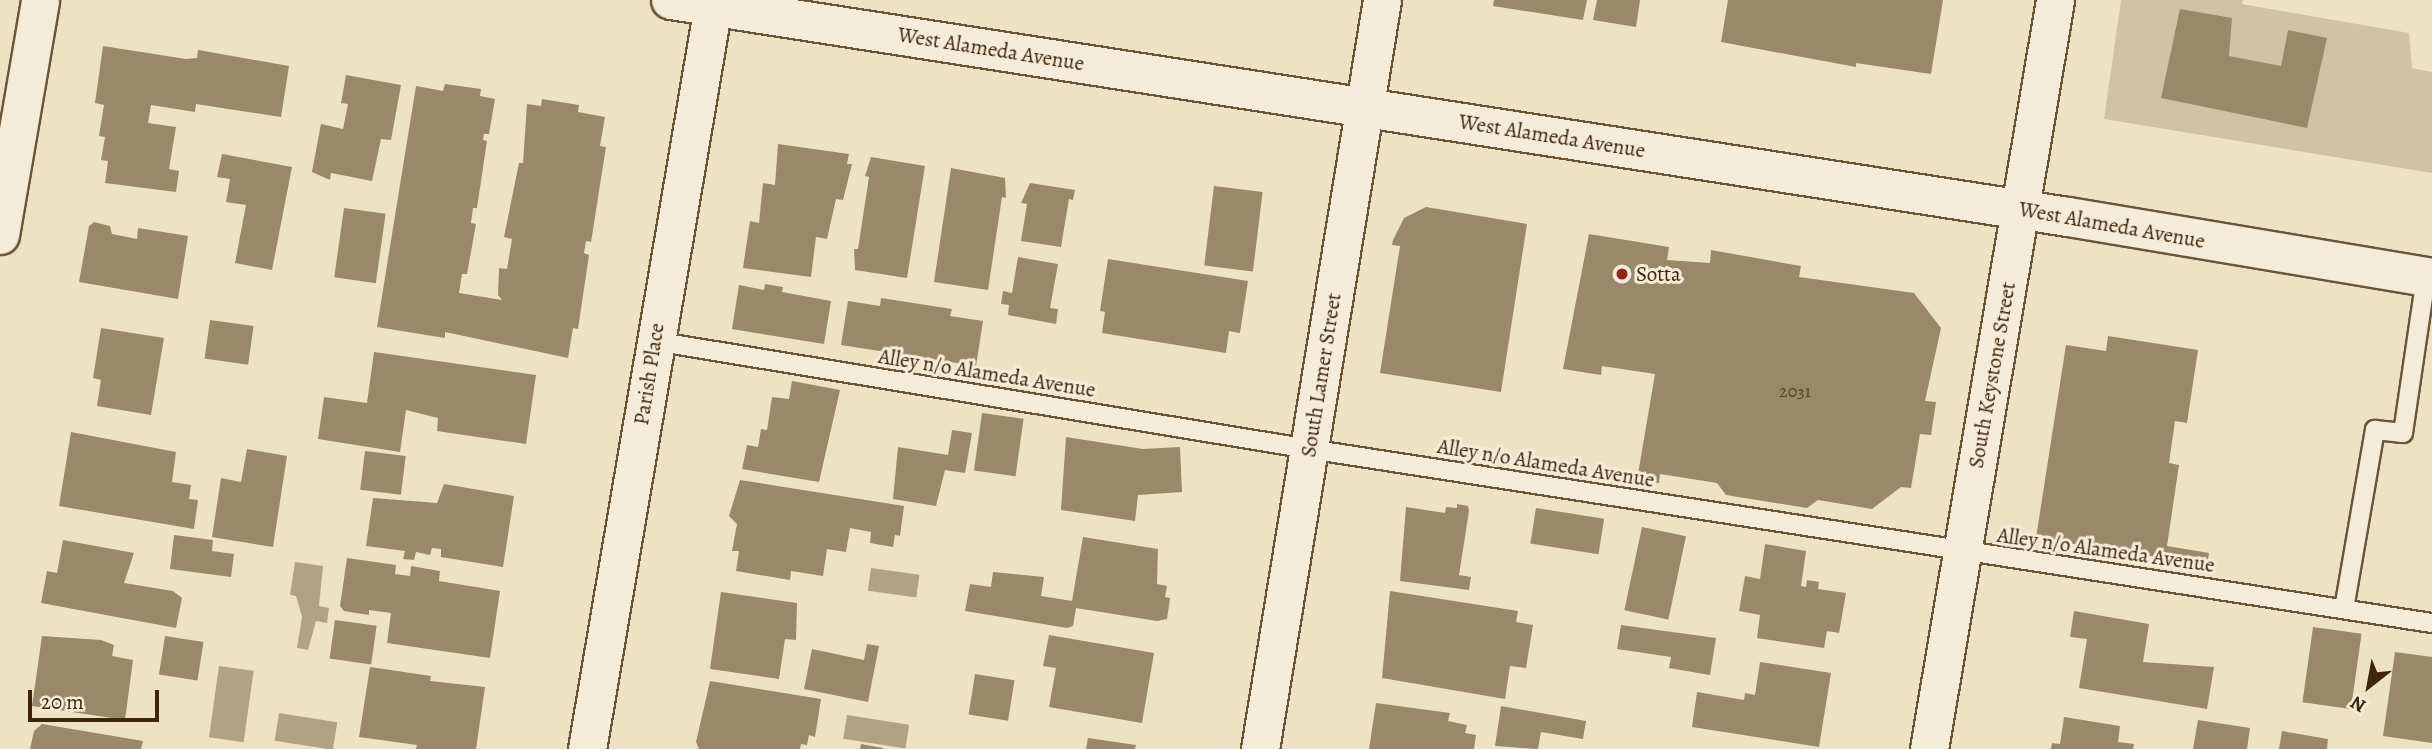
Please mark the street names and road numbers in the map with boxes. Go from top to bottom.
street label: West Alameda Avenue [896,22,1086,76]
street label: West Alameda Avenue [1457,109,1647,163]
street label: West Alameda Avenue [2017,196,2207,254]
street label: South Keystone Street [1963,280,2021,470]
street label: South Lamer Street [1296,291,1346,459]
street label: Parish Place [628,321,670,427]
street label: Alley n/o Alameda Avenue [877,343,1097,403]
street label: Alley n/o Alameda Avenue [1436,433,1656,493]
street label: Alley n/o Alameda Avenue [1996,522,2216,578]

